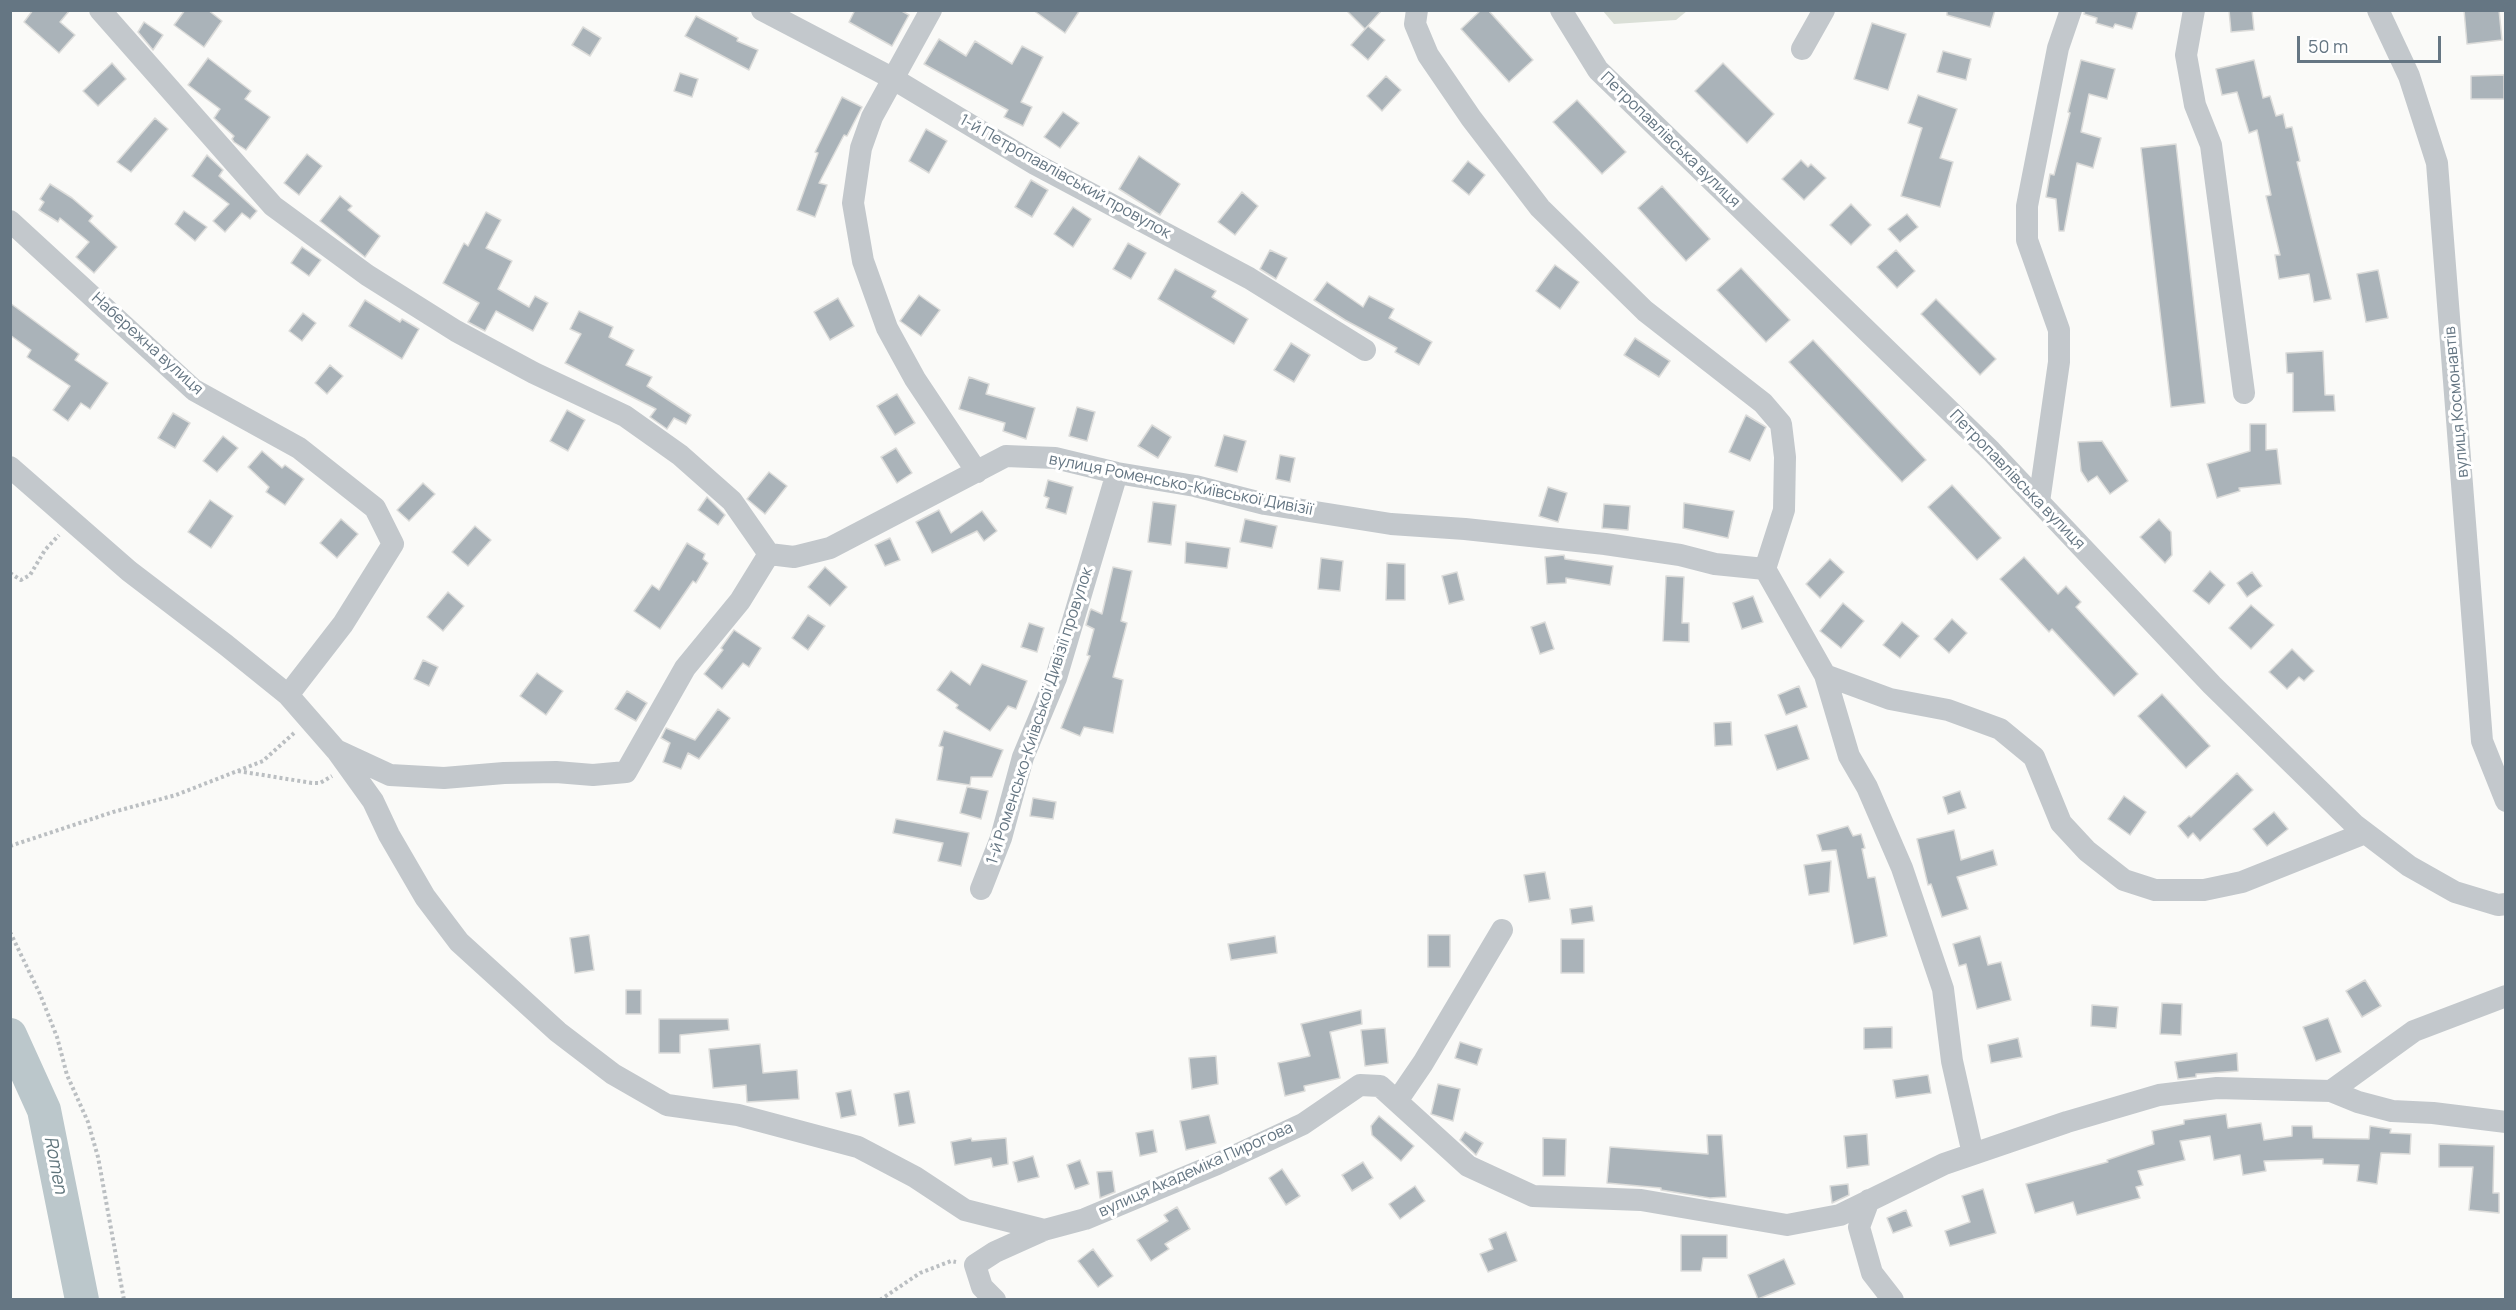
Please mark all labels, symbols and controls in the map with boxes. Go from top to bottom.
scale bar [2300,24,2444,62]
text: 50 m [2308,34,2348,58]
street label: Петропавлівська вулиця [1596,68,1744,212]
street label: 1-й Петропавлівський провулок [956,111,1174,243]
street label: Набережна вулиця [87,289,207,399]
street label: вулиця Космонавтів [2441,325,2473,479]
street label: Петропавлівська вулиця [1945,406,2089,554]
street label: вулиця Роменсько-Київської Дивізії [1047,450,1315,520]
street label: 1-й Роменсько-Київської Дивізії провулок [983,565,1097,867]
street label: вулиця Академіка Пирогова [1096,1118,1296,1222]
water label: Romen [39,1134,71,1196]

